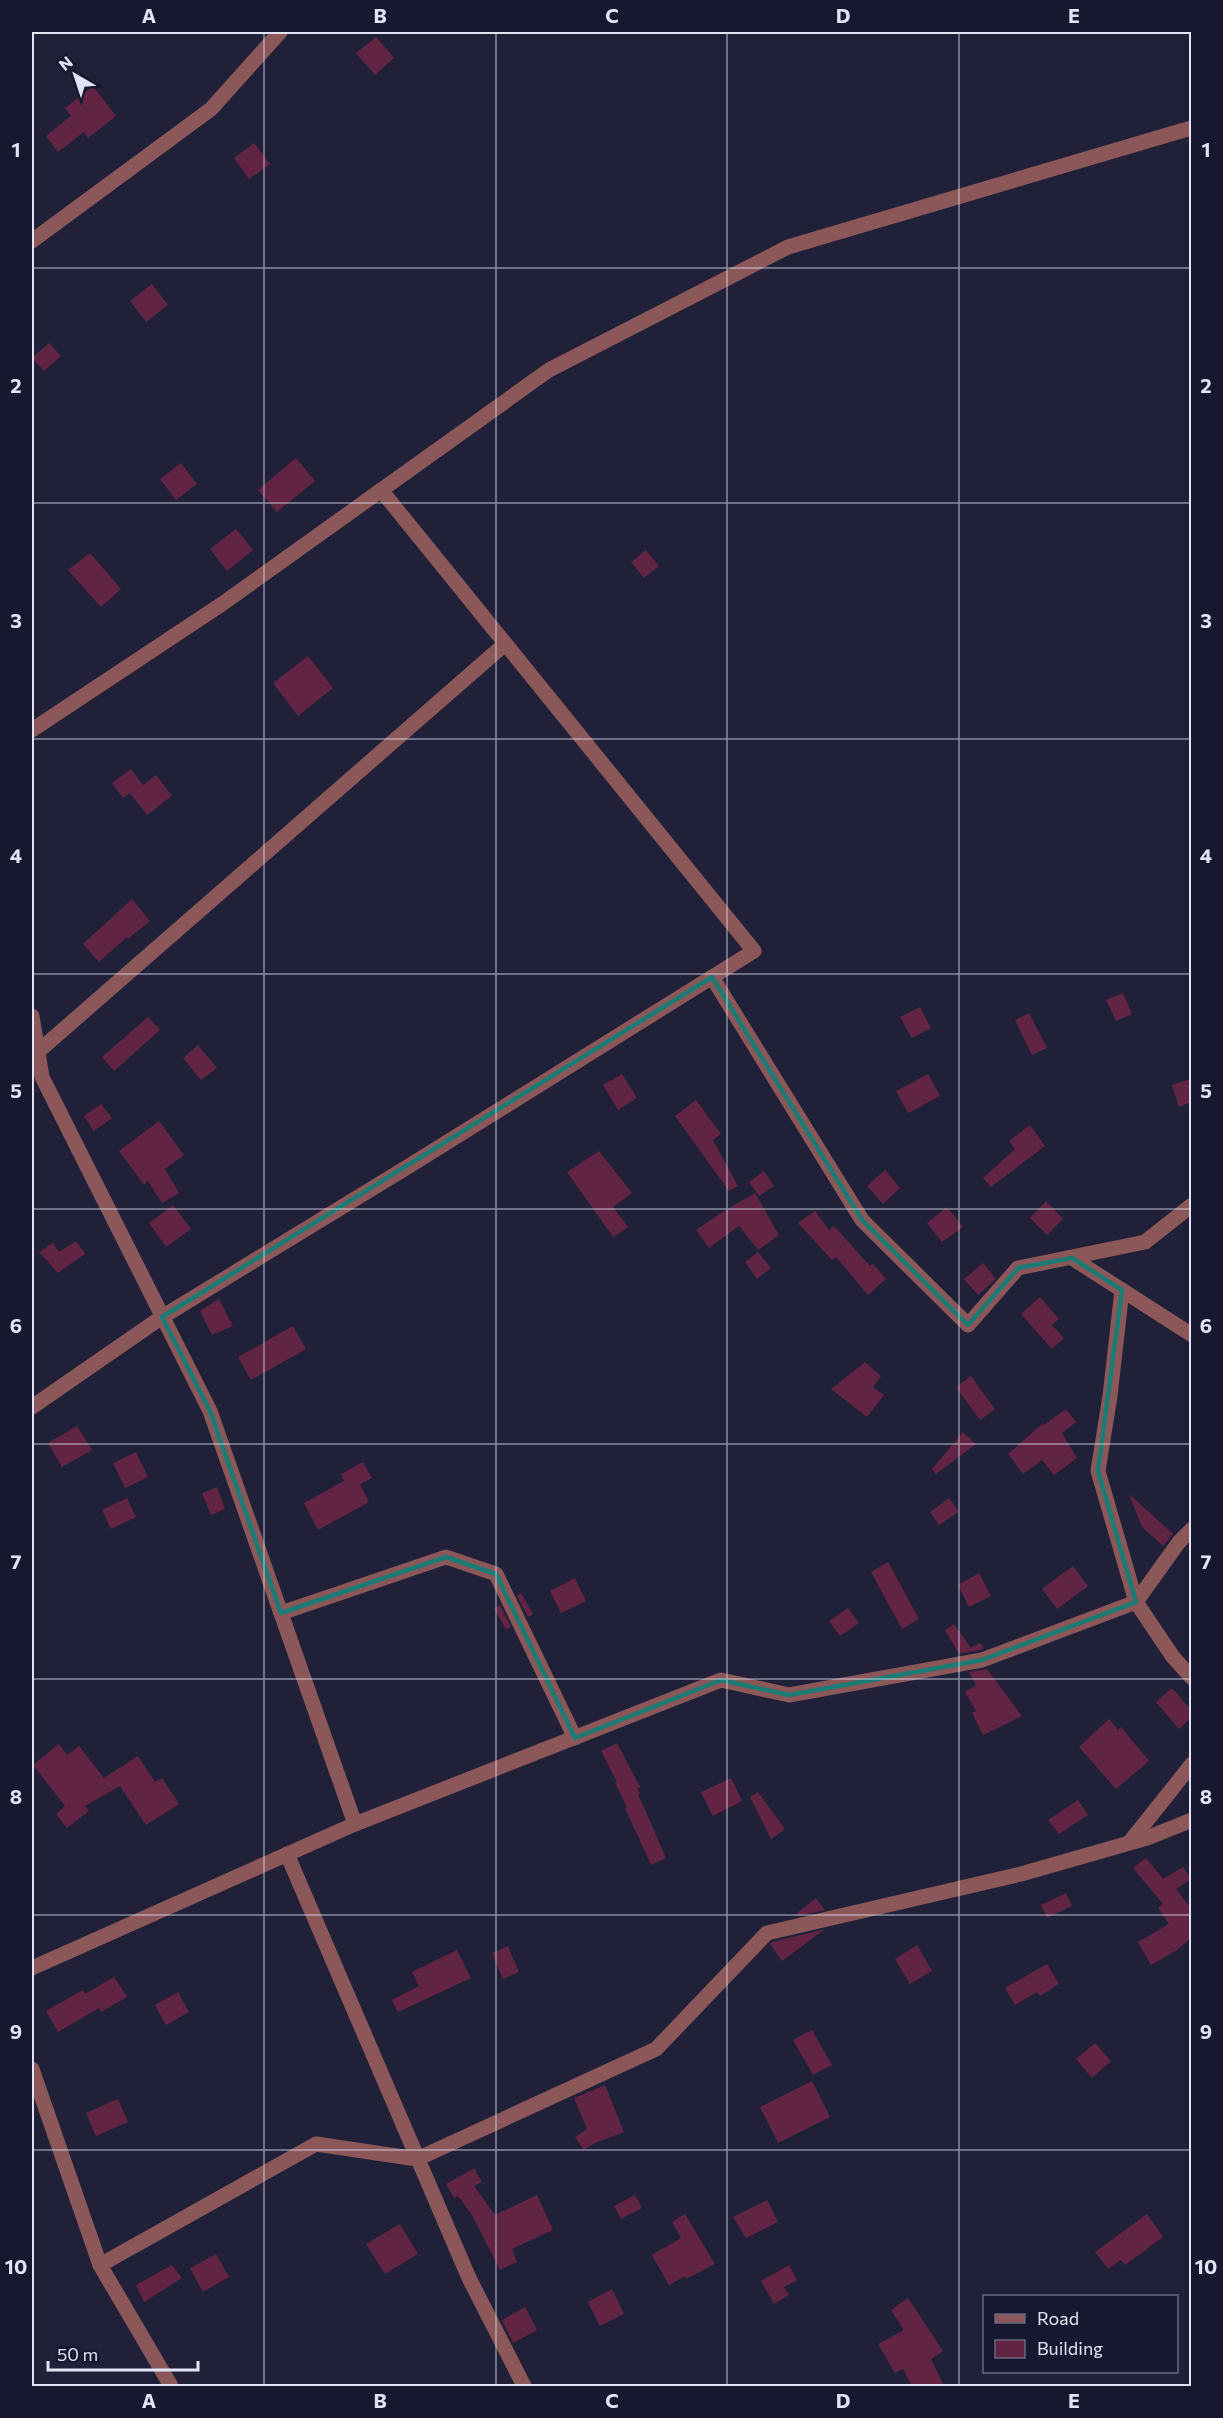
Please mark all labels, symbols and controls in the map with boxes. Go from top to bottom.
text: A [142,3,156,27]
text: B [373,3,387,27]
text: C [605,3,619,27]
text: D [836,3,850,27]
text: E [1068,3,1080,27]
north arrow [45,45,105,105]
text: N [55,52,76,74]
text: 1 [11,137,21,161]
text: 1 [1201,137,1211,161]
text: 2 [10,373,22,397]
text: 2 [1200,373,1212,397]
text: 3 [10,608,22,632]
text: 3 [1200,608,1212,632]
text: 4 [10,843,22,867]
text: 4 [1200,843,1212,867]
text: 5 [10,1078,22,1102]
text: 5 [1200,1078,1212,1102]
text: 6 [10,1313,22,1337]
text: 6 [1200,1313,1212,1337]
text: 7 [11,1549,22,1573]
text: 7 [1201,1549,1212,1573]
text: 8 [10,1784,22,1808]
text: 8 [1200,1784,1212,1808]
text: 9 [10,2019,22,2043]
text: 9 [1200,2019,1212,2043]
text: 10 [5,2254,27,2278]
text: 10 [1195,2254,1217,2278]
legend [983,2295,1178,2373]
text: Road [1037,2307,1079,2329]
scale bar [48,2334,198,2372]
text: Building [1037,2337,1103,2359]
text: 50 m [57,2343,98,2365]
text: A [142,2388,156,2412]
text: B [373,2388,387,2412]
text: C [605,2388,619,2412]
text: D [836,2388,850,2412]
text: E [1068,2388,1080,2412]

